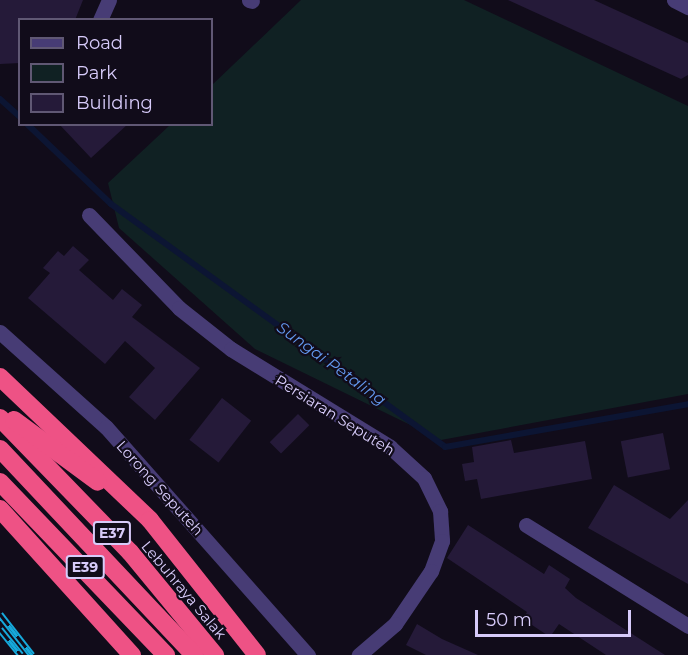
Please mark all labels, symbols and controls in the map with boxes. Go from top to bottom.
legend [18,18,213,126]
text: Road [76,32,123,54]
text: Park [76,62,117,84]
text: Building [76,92,153,114]
water label: Sungai Petaling [273,318,389,410]
street label: Persiaran Seputeh [272,371,398,459]
street label: Lorong Seputeh [113,437,207,539]
road number: E37 [92,522,132,544]
street label: Lebuhraya Salak [138,537,230,643]
road number: E39 [66,556,104,578]
scale bar [478,598,634,636]
text: 50 m [486,609,532,631]

